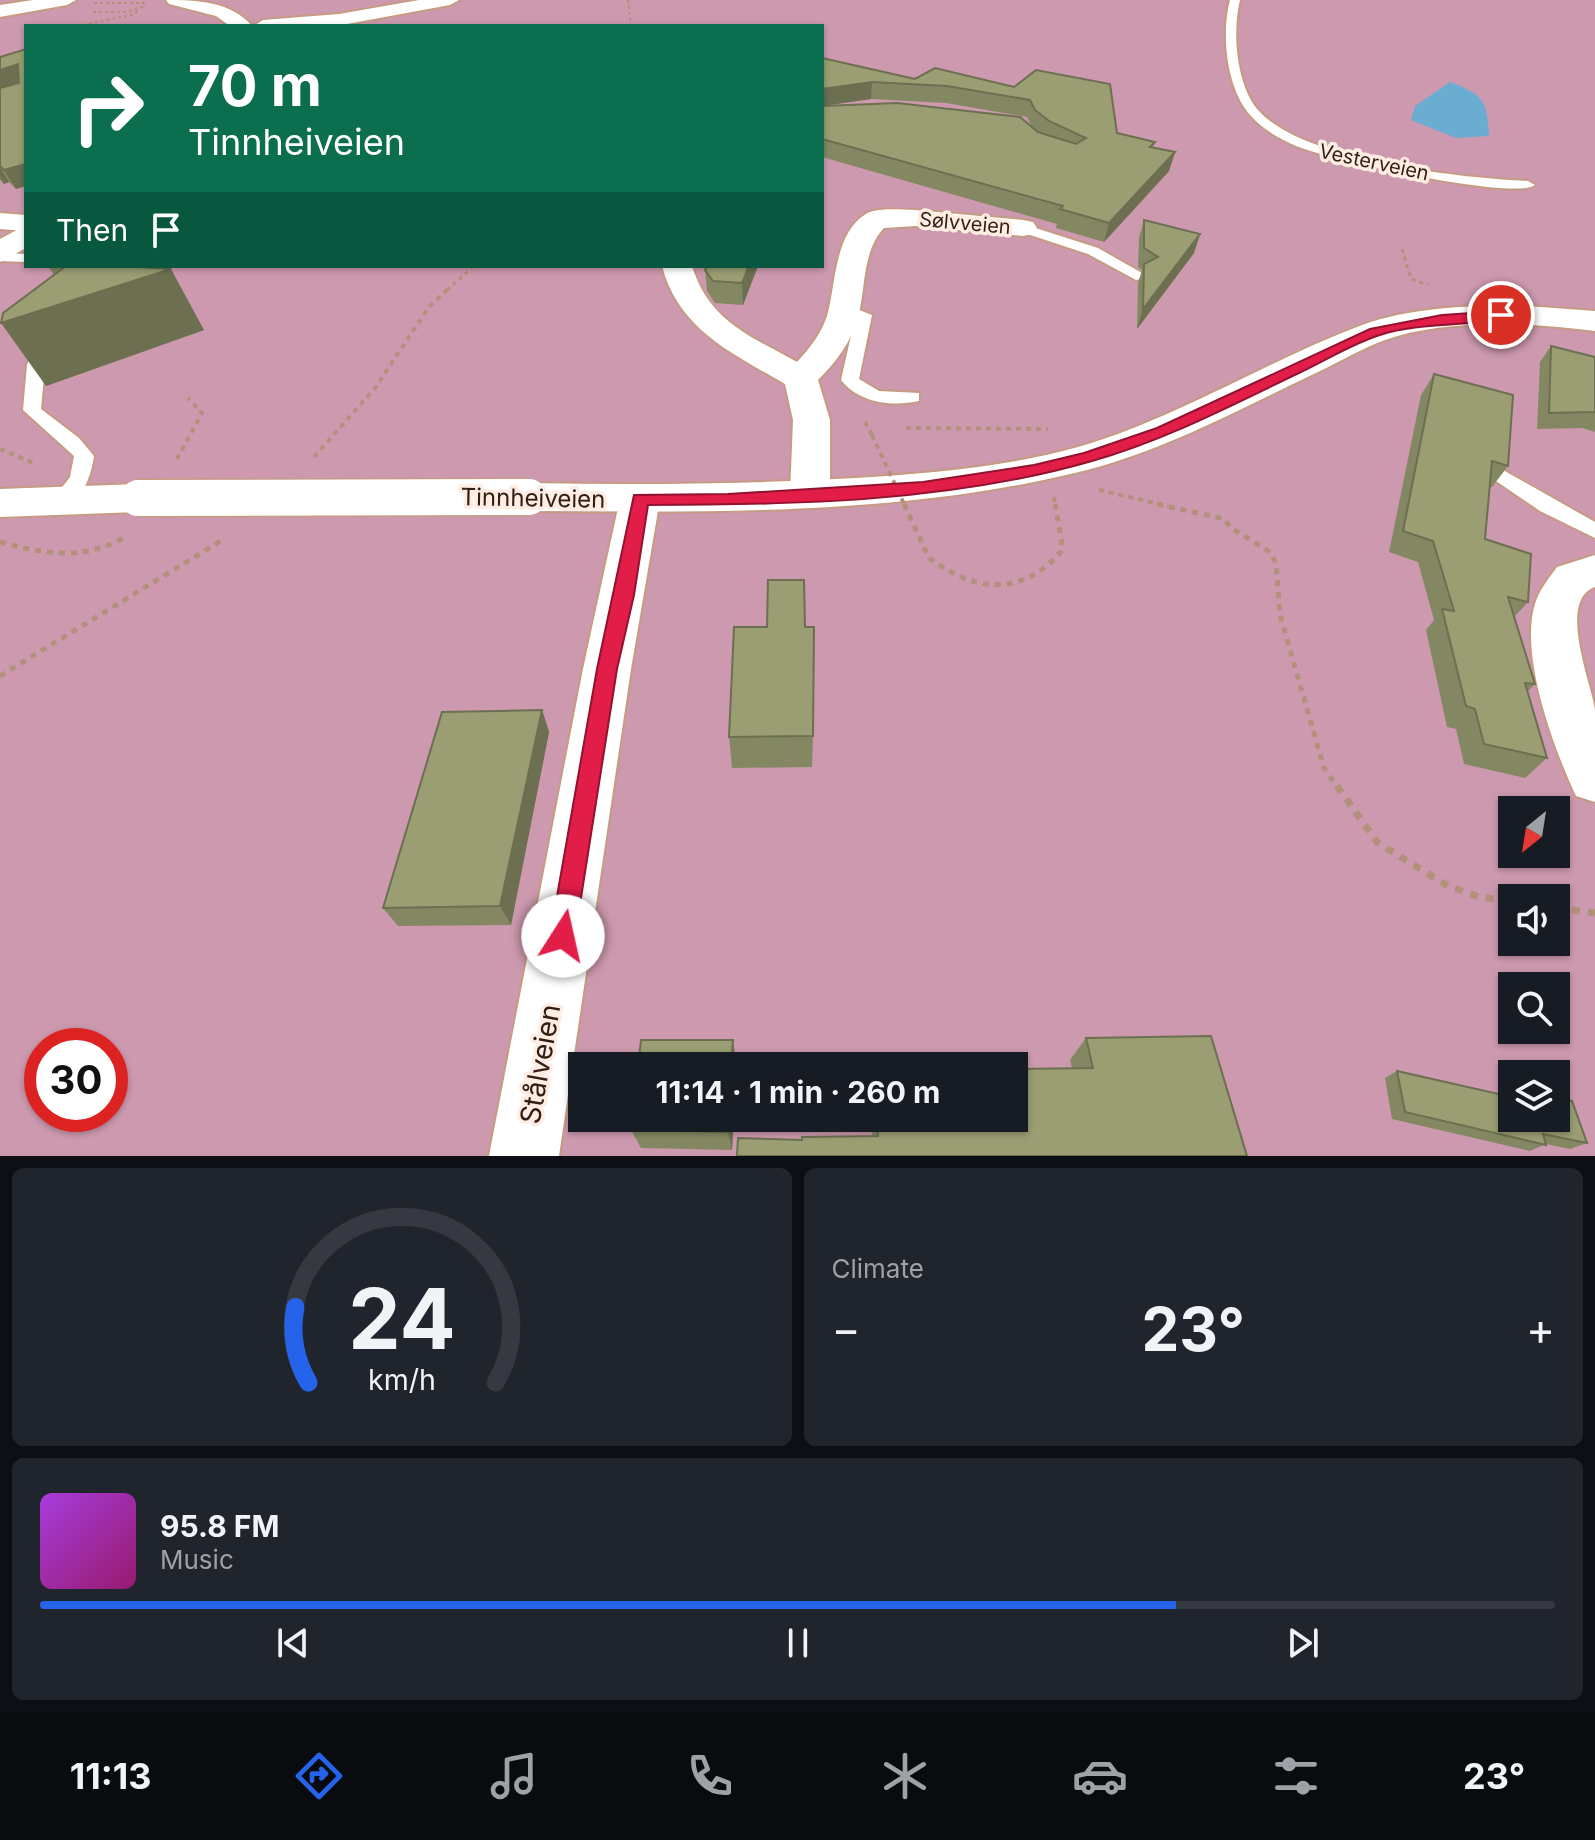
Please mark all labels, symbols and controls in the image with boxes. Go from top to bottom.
text: 70 m [188,52,322,120]
icon: right [56,56,160,160]
text: Tinnheiveien [188,120,405,164]
street label: Vesterveien [1317,139,1431,185]
street label: Sølvveien [918,207,1012,239]
icon: arrive [144,208,188,252]
text: Then [56,212,128,248]
pin [1467,281,1535,349]
icon: arrive [1479,293,1523,337]
street label: Tinnheiveien [460,482,606,514]
north arrow [1498,796,1570,868]
map controls [1498,796,1570,1132]
button: sound [1498,884,1570,956]
position arrow [521,894,605,978]
button: search [1498,972,1570,1044]
street label: Stålveien [513,1001,567,1127]
speed limit sign: 30 [24,1028,128,1132]
button: layers [1498,1060,1570,1132]
text: 11:14 · 1 min · 260 m [656,1074,940,1110]
text: Climate [832,1253,924,1284]
text: 24 [348,1268,455,1369]
text: 23° [1141,1293,1245,1365]
text: − [832,1302,861,1356]
text: + [1526,1302,1555,1356]
text: km/h [368,1362,436,1397]
text: 95.8 FM [160,1508,279,1544]
text: Music [160,1544,234,1575]
icon: previous [271,1621,315,1665]
icon: pause [776,1621,820,1665]
icon: next [1281,1621,1325,1665]
icon: directions [291,1748,347,1804]
icon: music [486,1748,542,1804]
icon: phone [682,1748,738,1804]
icon: climate [877,1748,933,1804]
icon: car [1072,1748,1128,1804]
icon: filters [1268,1748,1324,1804]
text: 11:13 [70,1754,152,1798]
text: 23° [1463,1754,1525,1798]

